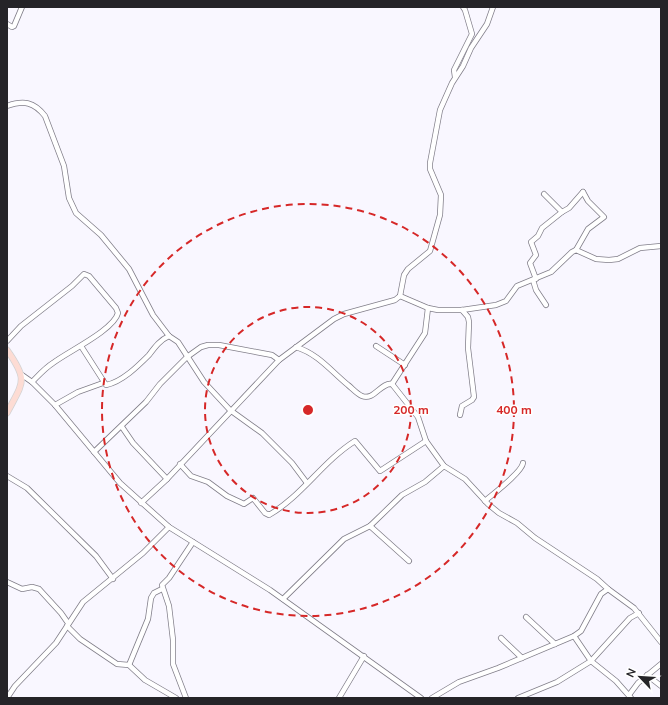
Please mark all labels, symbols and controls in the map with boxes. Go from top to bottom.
text: 200 m [393,402,429,417]
text: 400 m [496,402,532,417]
centre of rings [301,403,315,417]
north arrow [620,657,660,697]
text: N [623,666,639,679]

